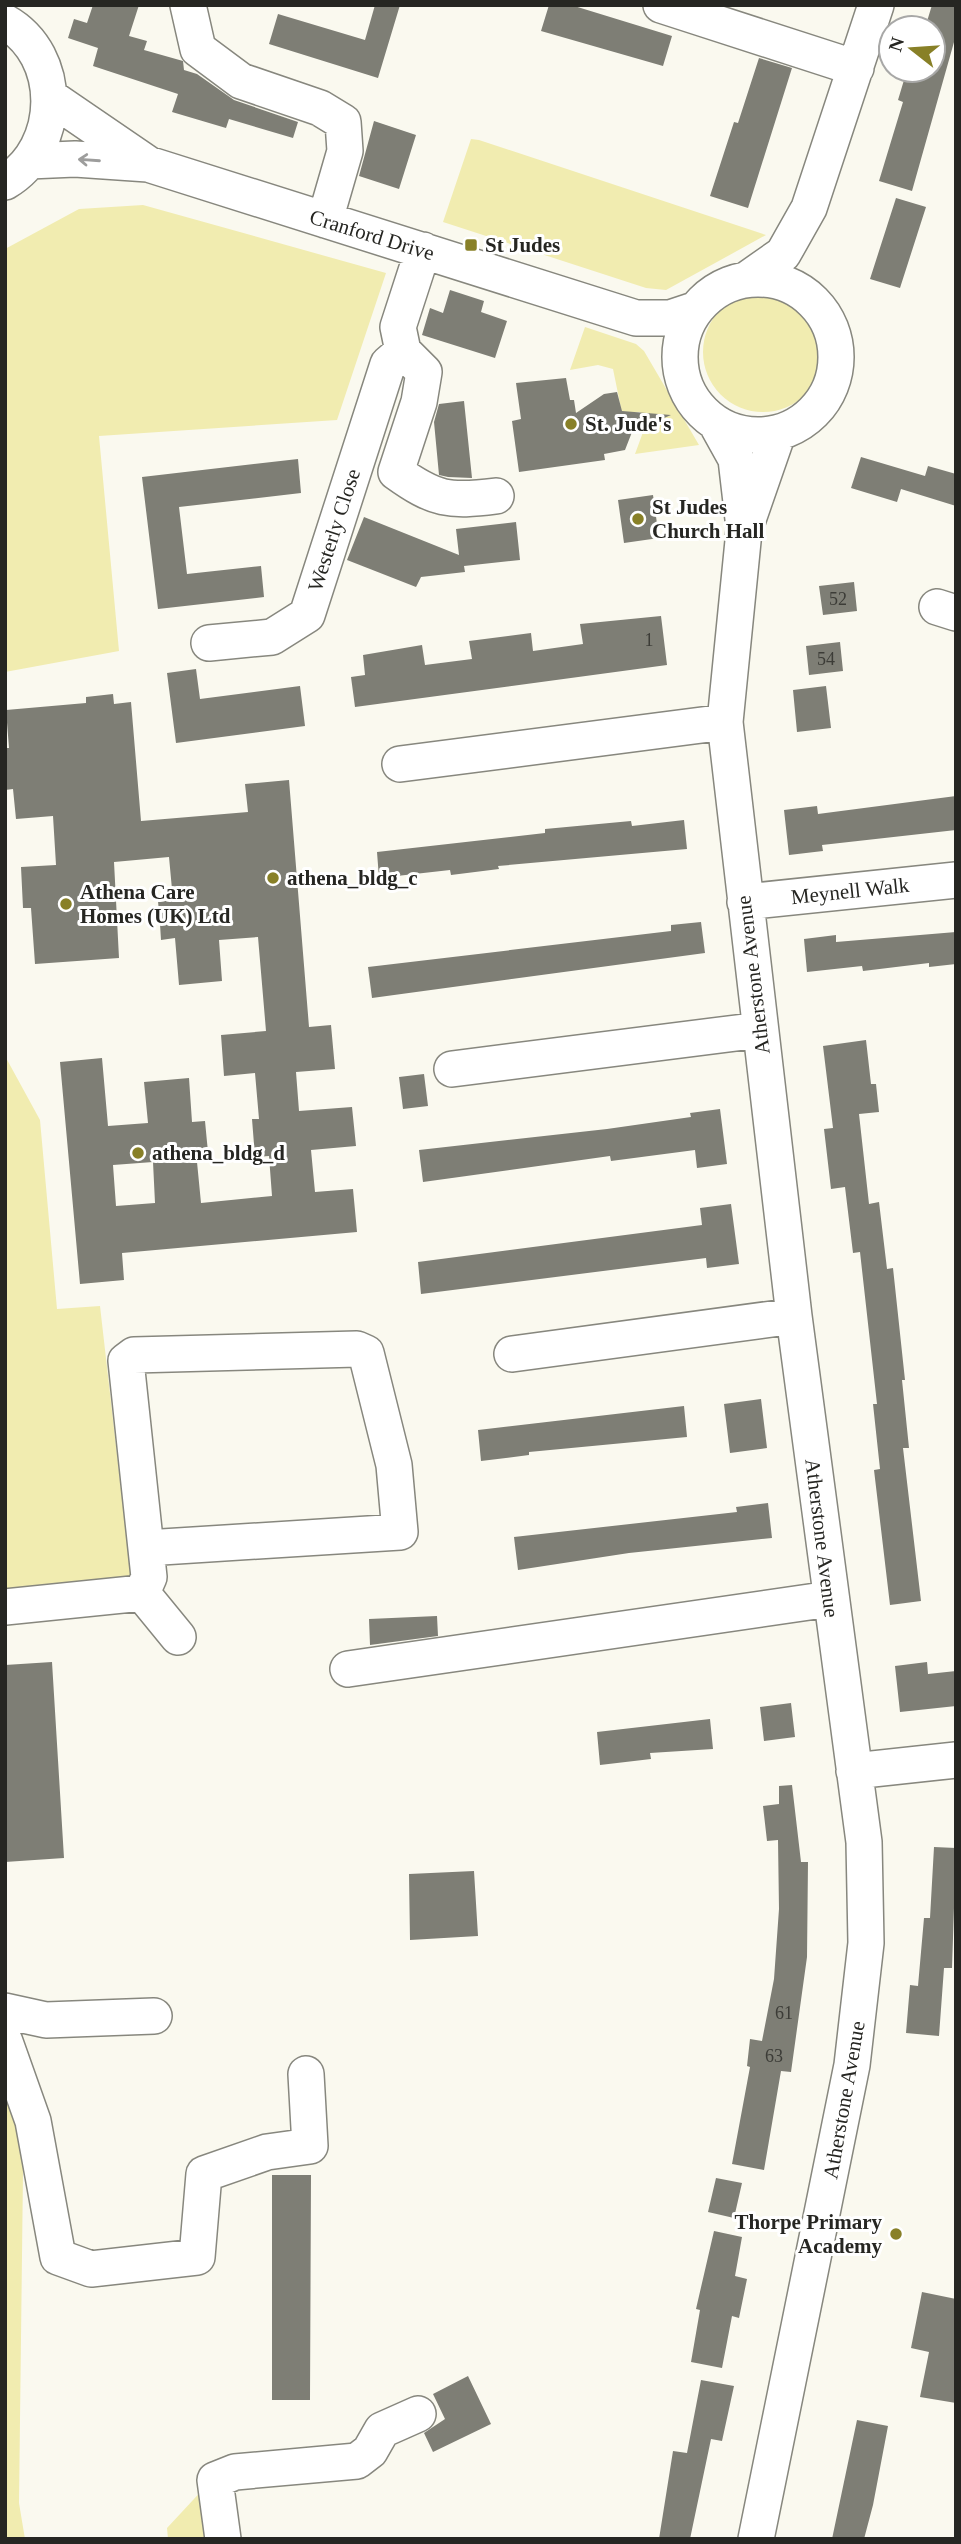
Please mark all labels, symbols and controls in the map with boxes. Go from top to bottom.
north arrow [877,14,947,84]
text: N [884,34,908,54]
one-way arrow [78,153,100,166]
street label: Cranford Drive [307,205,437,265]
place label: St Judes [485,233,560,257]
marker: St Judes [463,237,479,253]
place label: St. Jude's [585,412,671,436]
marker: St. Jude's [563,416,579,432]
street label: Westerly Close [303,466,365,594]
place label: St Judes Church Hall [652,495,764,543]
marker: St Judes Church Hall [630,511,646,527]
house number: 52 [829,589,847,609]
house number: 1 [645,630,654,650]
house number: 54 [817,649,835,669]
place label: athena_bldg_c [287,866,418,890]
marker: athena_bldg_c [265,870,281,886]
street label: Meynell Walk [790,873,911,909]
place label: Athena Care Homes (UK) Ltd [80,880,231,928]
street label: Atherstone Avenue [731,894,775,1056]
marker: Athena Care Homes (UK) Ltd [58,896,74,912]
place label: athena_bldg_d [152,1141,285,1165]
marker: athena_bldg_d [130,1145,146,1161]
street label: Atherstone Avenue [800,1457,844,1619]
house number: 61 [775,2003,793,2023]
street label: Atherstone Avenue [818,2019,870,2181]
house number: 63 [765,2046,783,2066]
place label: Thorpe Primary Academy [734,2210,882,2258]
marker: Thorpe Primary Academy [888,2226,904,2242]

